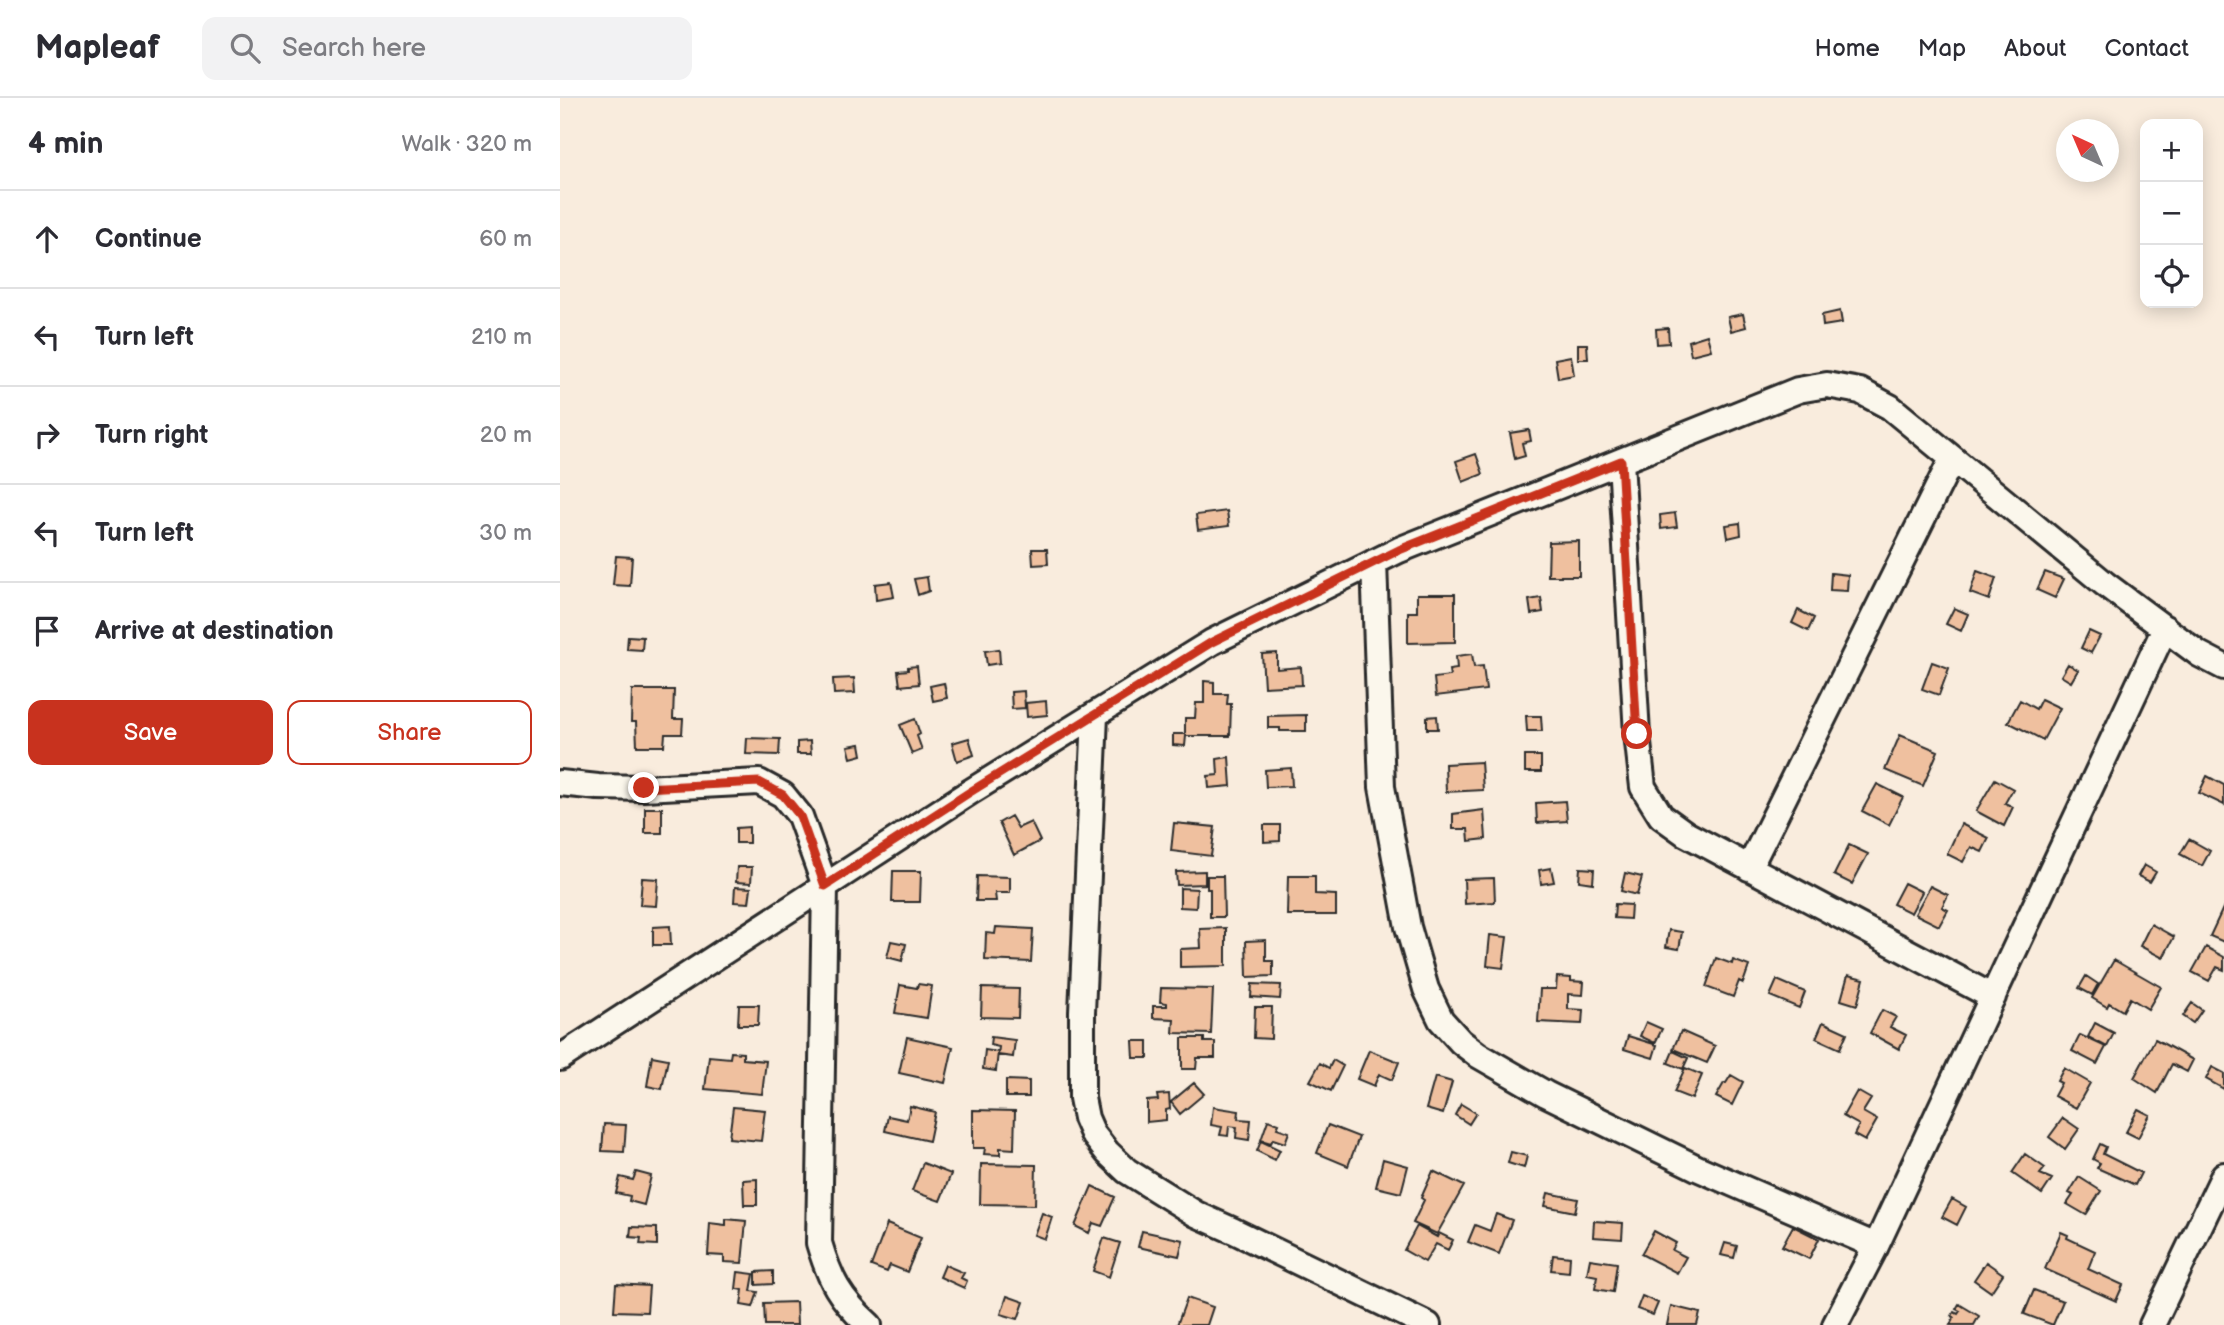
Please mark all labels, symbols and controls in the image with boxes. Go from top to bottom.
search box [202,17,692,80]
text: Mapleaf [35,28,160,68]
icon: search [226,29,264,67]
text: Search here [282,33,426,64]
text: Home [1815,34,1880,63]
text: Map [1918,34,1966,63]
text: About [2004,34,2066,63]
text: Contact [2104,34,2189,63]
north arrow [2056,119,2119,182]
map controls [2140,119,2203,308]
button: + [2140,119,2203,182]
text: 4 min [28,126,103,162]
text: Walk · 320 m [401,130,532,158]
button: − [2140,182,2203,245]
icon: ahead [28,220,66,258]
text: Continue [95,224,202,255]
text: 60 m [479,225,532,253]
button: locate [2140,245,2203,308]
icon: left [28,318,66,356]
text: Turn left [95,322,194,353]
text: 210 m [471,323,532,351]
icon: right [28,416,66,454]
text: Turn right [95,420,208,451]
text: 20 m [480,421,532,449]
icon: left [28,514,66,552]
text: Turn left [95,518,194,549]
text: 30 m [479,519,532,547]
icon: arrive [28,612,66,650]
text: Arrive at destination [95,616,334,647]
button: Save [28,700,273,765]
button: Share [287,700,532,765]
route start [1621,718,1652,749]
route end [628,772,659,803]

